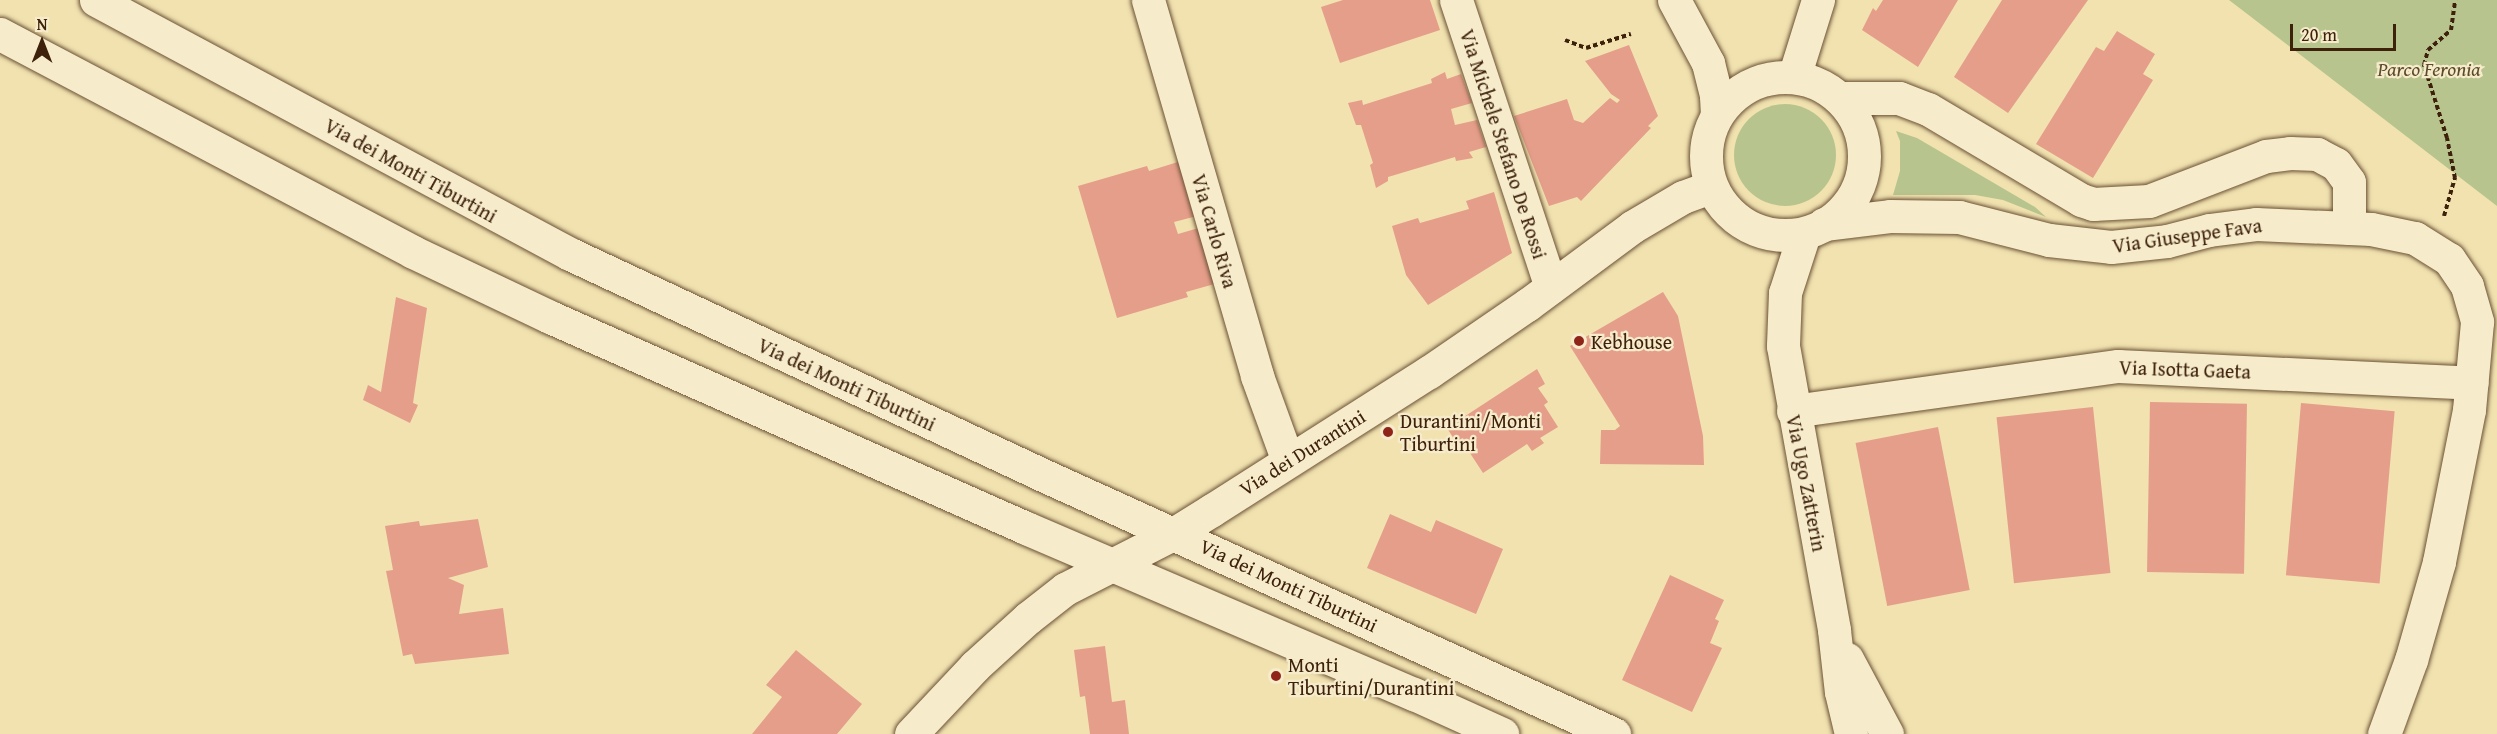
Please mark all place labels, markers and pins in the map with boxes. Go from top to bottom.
place label: Kebhouse [1591,329,1672,353]
marker: Kebhouse [1572,334,1586,348]
place label: Durantini/Monti Tiburtini [1400,408,1541,455]
marker: Durantini/Monti Tiburtini [1381,425,1395,439]
place label: Monti Tiburtini/Durantini [1288,652,1454,699]
marker: Monti Tiburtini/Durantini [1269,669,1283,683]

